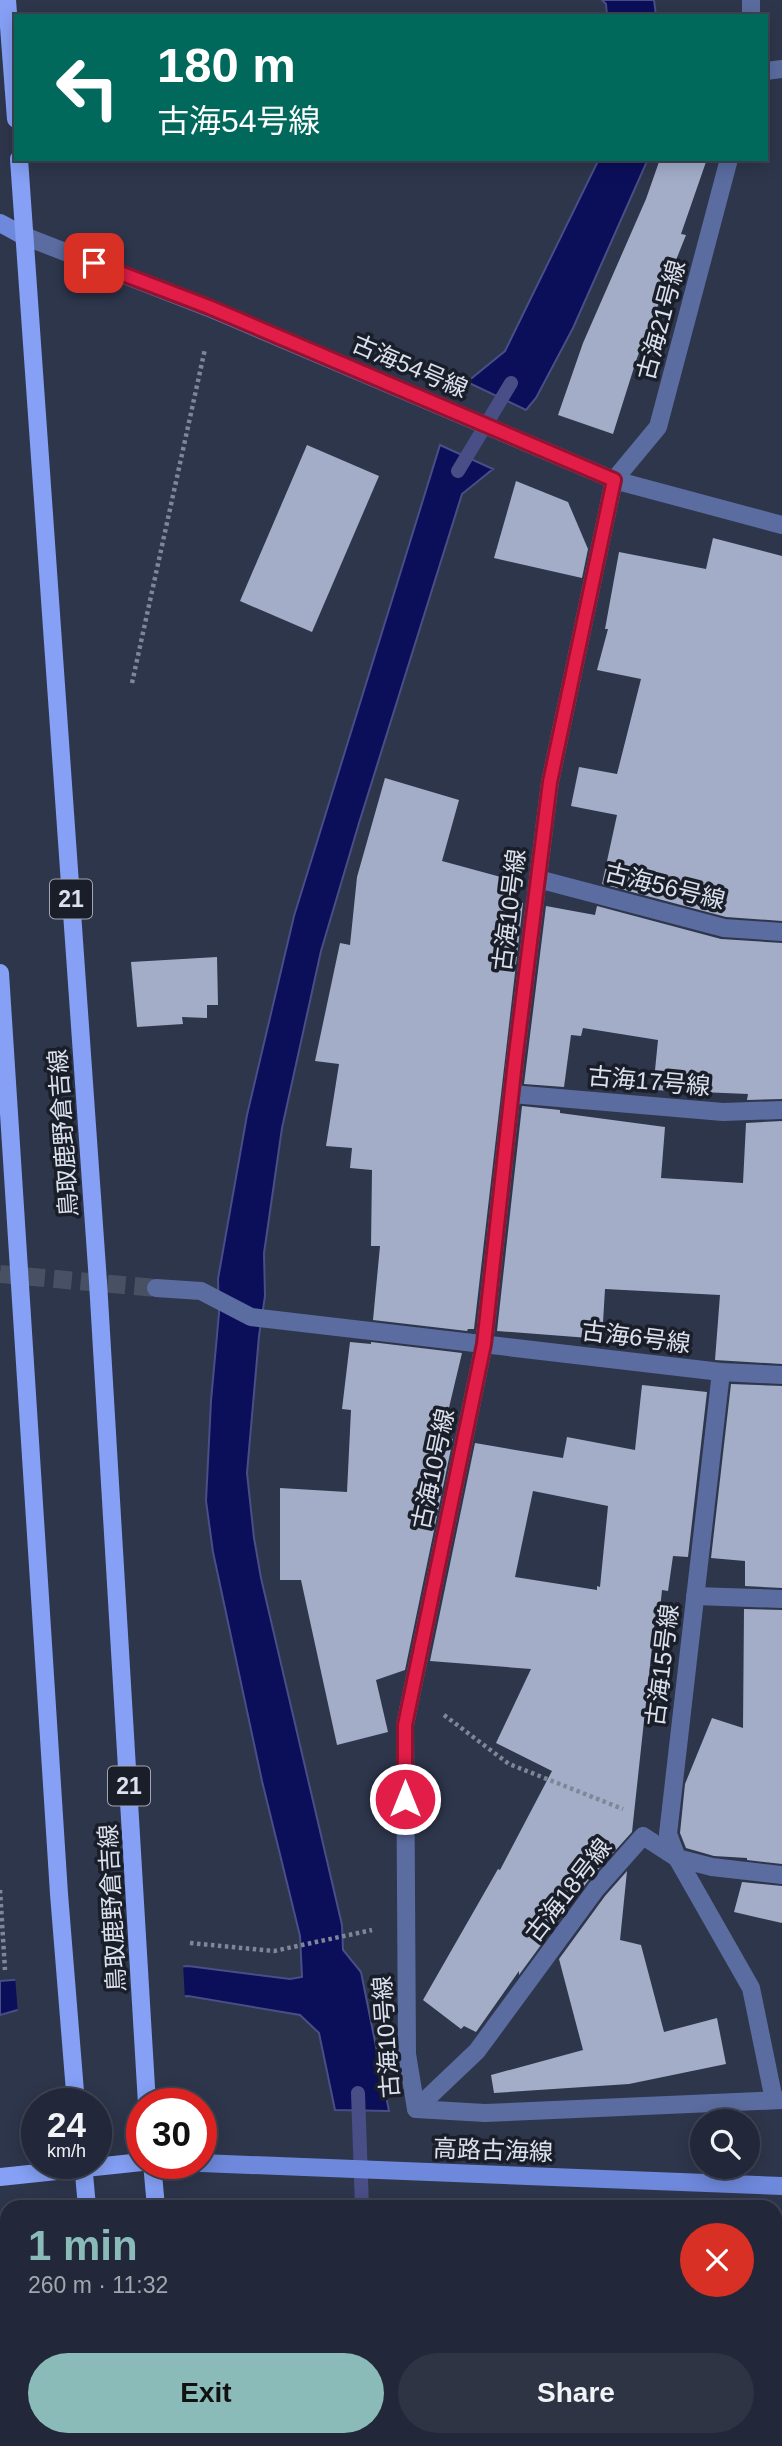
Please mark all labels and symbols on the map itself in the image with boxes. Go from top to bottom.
pin [64,233,124,293]
street label: 古海21号線 [632,257,690,383]
street label: 古海54号線 [348,330,472,402]
street label: 古海10号線 [488,847,530,973]
street label: 古海56号線 [602,858,728,914]
road number: 21 [50,879,92,918]
street label: 鳥取鹿野倉吉線 [44,1048,82,1218]
street label: 古海17号線 [587,1062,711,1100]
street label: 古海6号線 [580,1317,692,1357]
street label: 古海10号線 [407,1406,459,1532]
street label: 古海15号線 [641,1602,683,1728]
position arrow [368,1762,442,1836]
road number: 21 [108,1766,150,1806]
street label: 鳥取鹿野倉吉線 [94,1823,130,1993]
street label: 古海18号線 [520,1833,616,1947]
street label: 古海10号線 [368,1975,404,2099]
speed limit sign: 30 [126,2088,217,2179]
street label: 高路古海線 [433,2134,553,2166]

